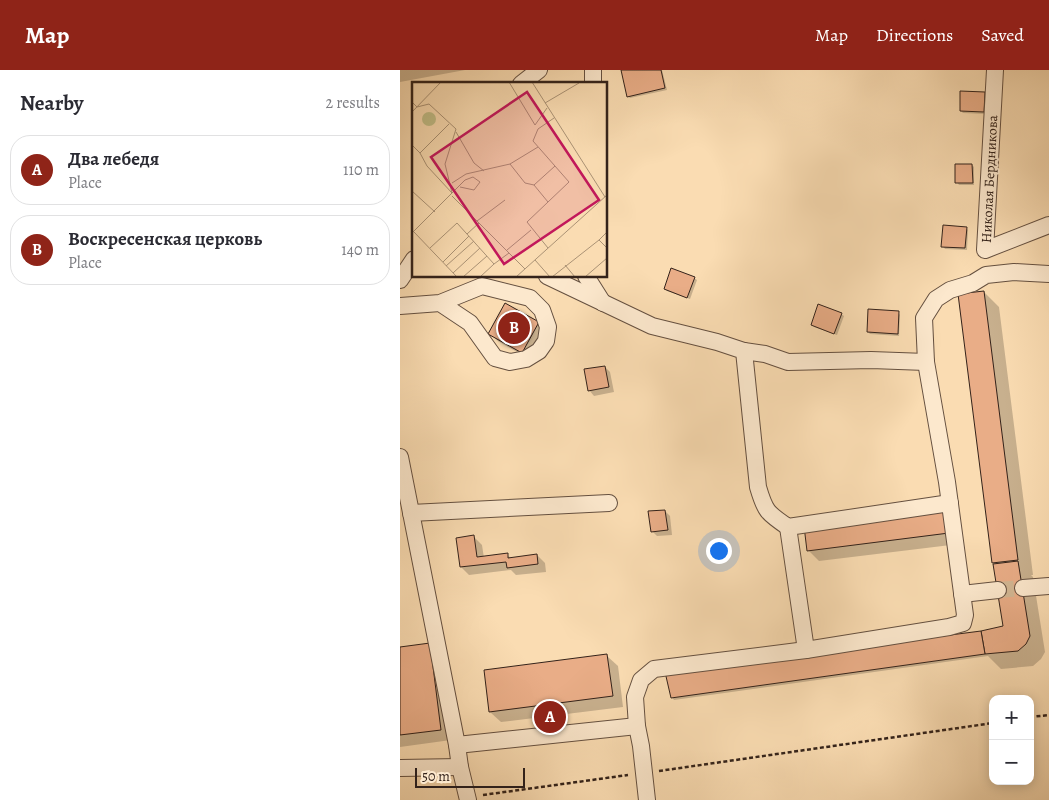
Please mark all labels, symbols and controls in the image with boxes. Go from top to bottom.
text: Map [25,19,69,51]
text: Map [815,23,848,47]
text: Directions [876,23,953,47]
text: Saved [981,23,1024,47]
inset map [412,82,608,278]
text: Nearby [20,89,83,117]
text: 2 results [325,92,380,114]
street label: Николая Бердникова [977,114,1002,244]
text: Два лебедя [68,146,159,172]
text: A [32,159,42,181]
text: 110 m [343,159,379,181]
text: Place [68,172,102,194]
text: Воскресенская церковь [68,226,262,252]
text: B [32,239,42,261]
text: 140 m [341,239,379,261]
text: Place [68,252,102,274]
pin: B [498,309,530,347]
your location [706,538,732,564]
map controls [989,695,1034,785]
button: + [989,695,1034,740]
pin: A [534,698,566,736]
button: − [989,740,1034,785]
scale bar [415,765,525,788]
text: 50 m [422,767,450,786]

